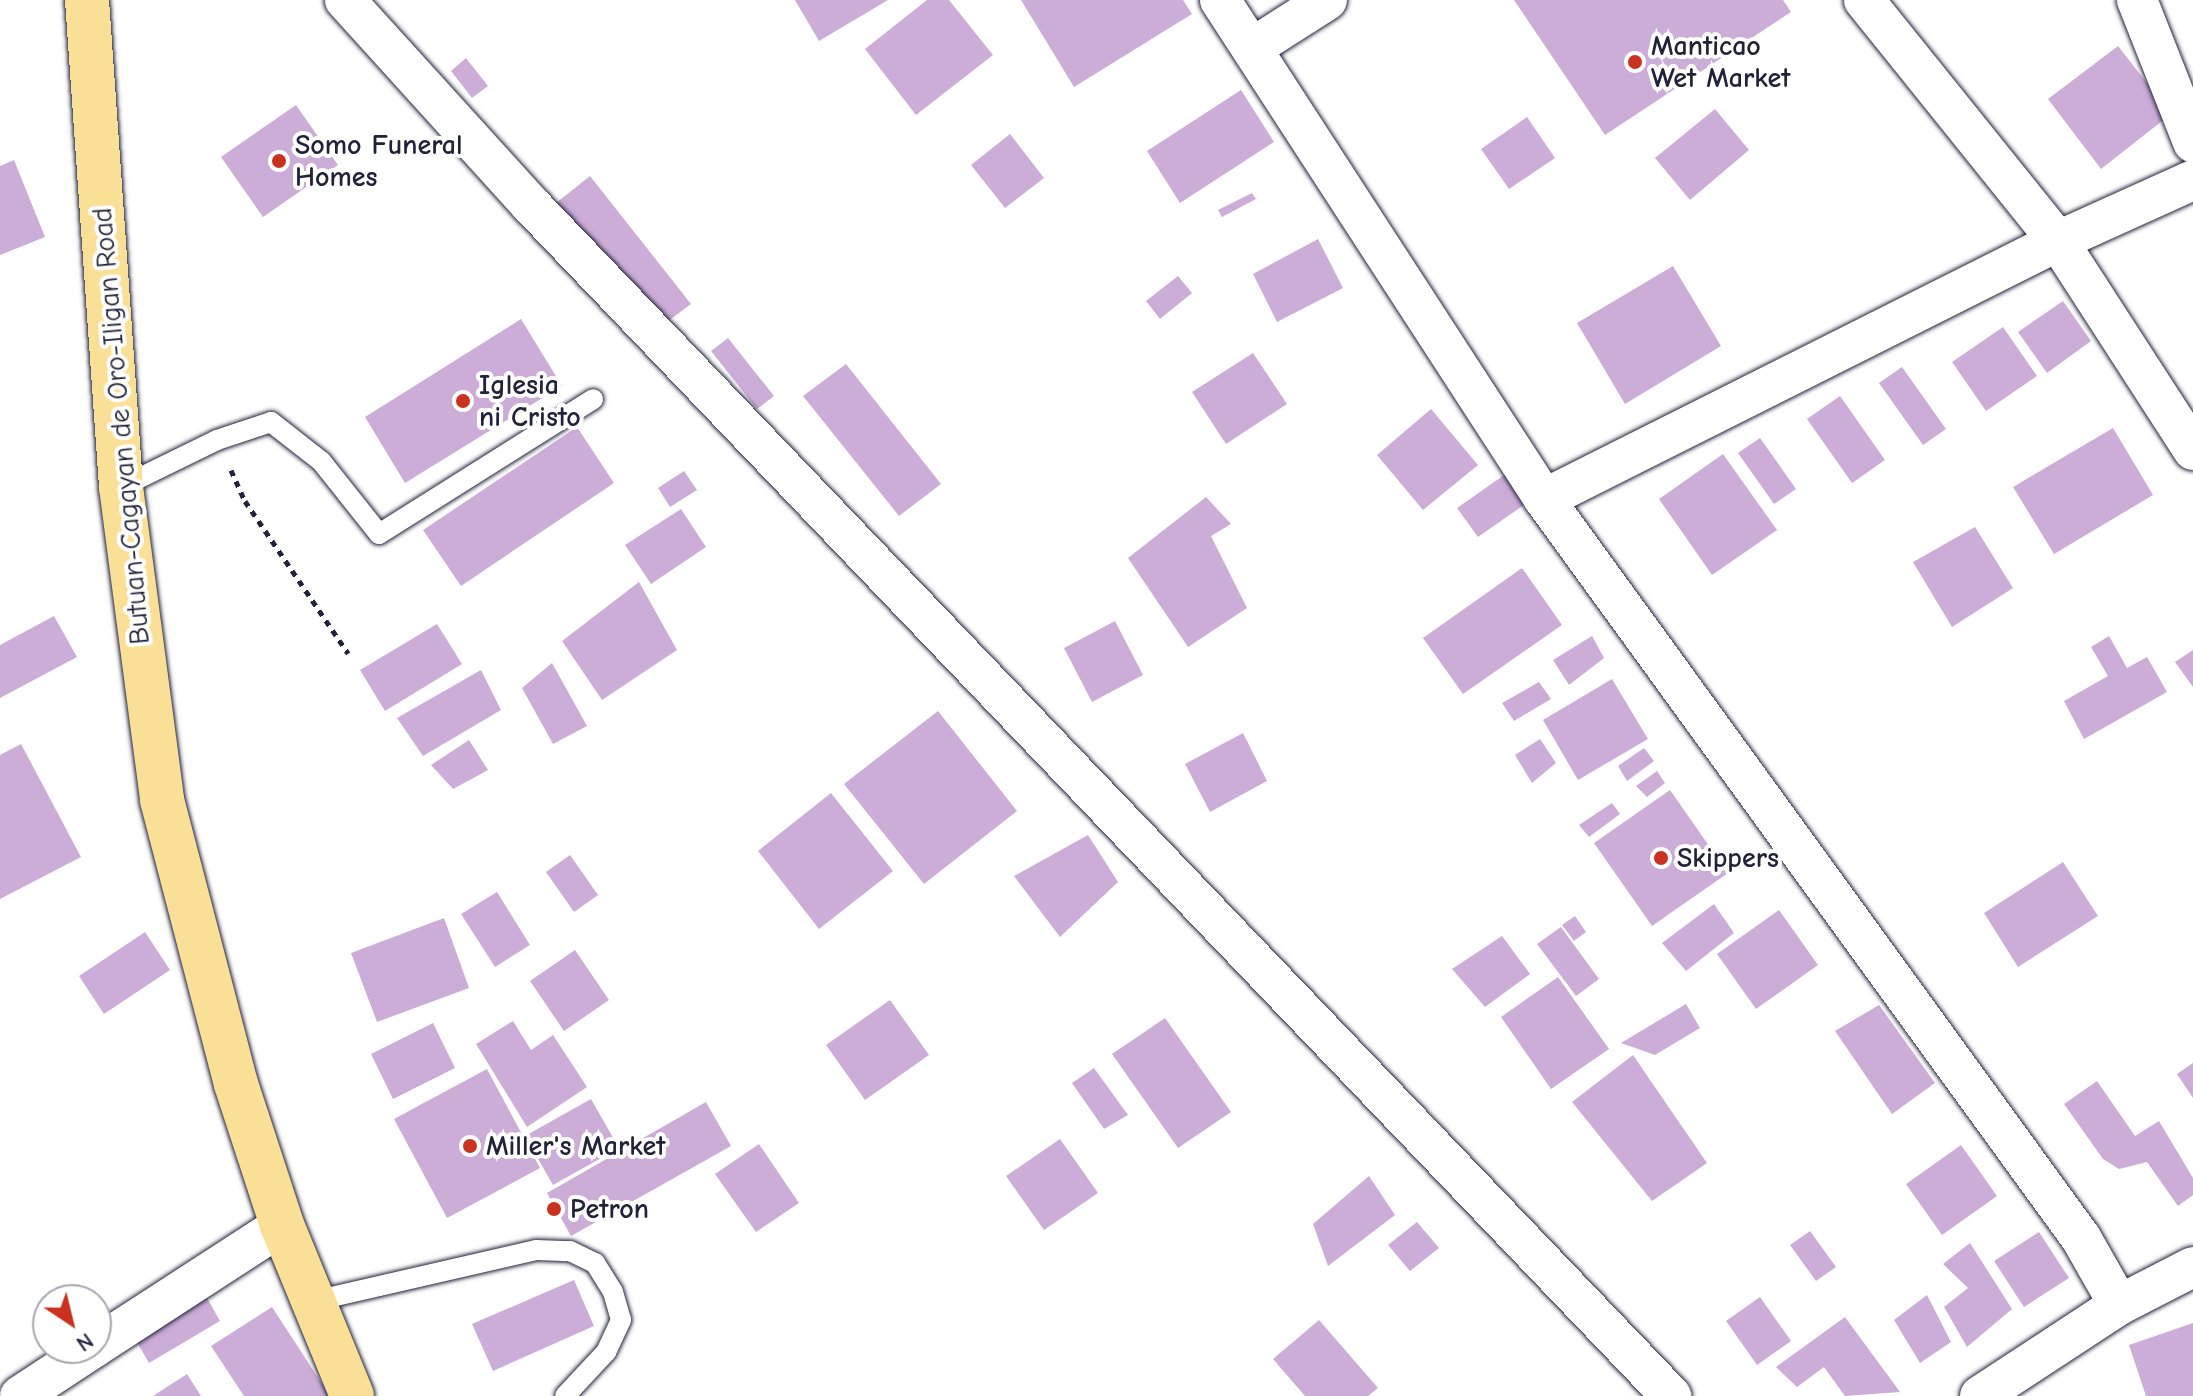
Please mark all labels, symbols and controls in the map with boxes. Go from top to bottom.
place label: Manticao Wet Market [1651,29,1790,95]
marker: Manticao Wet Market [1626,53,1644,71]
place label: Somo Funeral Homes [295,128,462,194]
marker: Somo Funeral Homes [270,152,288,170]
street label: Butuan-Cagayan de Oro-Iligan Road [85,206,157,646]
place label: Iglesia ni Cristo [479,368,581,434]
marker: Iglesia ni Cristo [454,392,472,410]
place label: Skippers [1677,841,1779,875]
marker: Skippers [1652,849,1670,867]
place label: Miller's Market [486,1129,665,1163]
marker: Miller's Market [461,1137,479,1155]
place label: Petron [570,1192,649,1226]
marker: Petron [545,1200,563,1218]
north arrow [32,1284,112,1364]
text: N [71,1327,98,1357]

